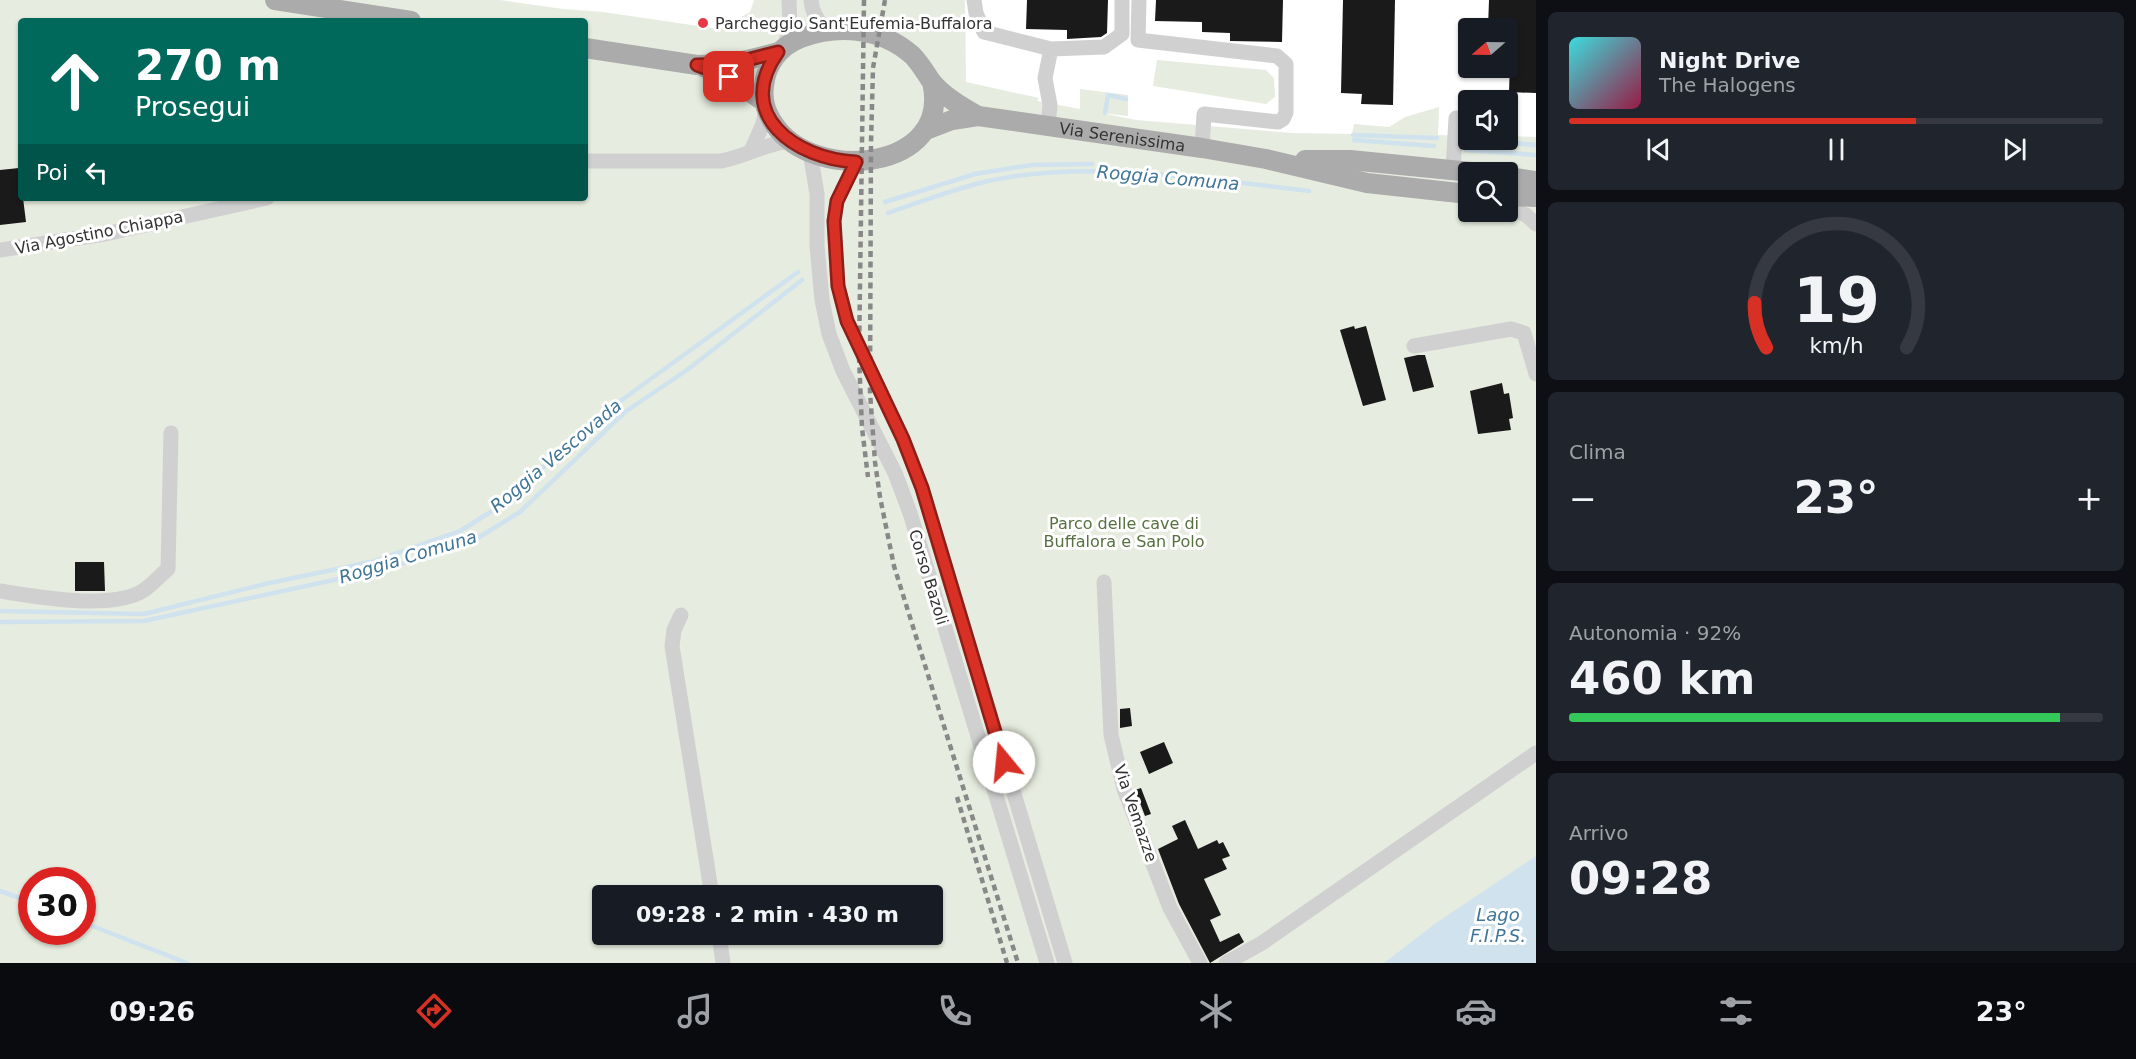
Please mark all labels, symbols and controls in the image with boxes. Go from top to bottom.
place label: Parcheggio Sant'Eufemia-Buffalora [715,14,992,33]
marker: Parcheggio Sant'Eufemia-Buffalora [696,16,710,30]
north arrow [1458,18,1518,78]
map controls [1458,18,1518,222]
text: 270 m [135,41,281,90]
icon: ahead [36,42,114,120]
text: Night Drive [1659,48,1800,73]
pin [703,51,754,102]
icon: arrive [712,60,745,93]
text: The Halogens [1659,73,1796,97]
button: sound [1458,90,1518,150]
text: Prosegui [135,91,250,122]
street label: Via Serenissima [1058,119,1187,156]
icon: previous [1642,133,1675,166]
icon: pause [1820,133,1853,166]
icon: next [1998,133,2031,166]
icon: left [80,156,113,189]
text: Poi [36,160,68,185]
water label: Roggia Comuna [1096,161,1240,194]
button: search [1458,162,1518,222]
street label: Via Agostino Chiappa [14,207,185,258]
text: 19 [1793,264,1879,337]
text: km/h [1809,334,1863,359]
water label: Roggia Vescovada [486,395,626,517]
text: Clima [1569,440,1626,464]
text: 23° [1793,471,1879,524]
text: − [1569,479,1597,518]
text: + [2075,479,2103,518]
park label: Parco delle cave di Buffalora e San Polo [1044,514,1204,551]
water label: Roggia Comuna [336,526,479,587]
street label: Corso Bazoli [905,527,952,627]
text: Autonomia · 92% [1569,621,1741,645]
text: 460 km [1569,652,1755,705]
position arrow [972,730,1036,794]
street label: Via Vemazze [1110,762,1161,864]
text: Arrivo [1569,821,1628,845]
text: 09:28 [1569,852,1712,905]
speed limit sign: 30 [18,867,96,945]
text: 09:28 · 2 min · 430 m [636,902,899,927]
water label: Lago F.I.P.S. [1470,904,1526,946]
icon: directions [413,990,455,1032]
icon: music [674,990,716,1032]
icon: phone [934,990,976,1032]
icon: climate [1195,990,1237,1032]
icon: car [1455,990,1497,1032]
icon: filters [1715,990,1757,1032]
text: 09:26 [109,996,195,1027]
text: 23° [1976,996,2027,1027]

